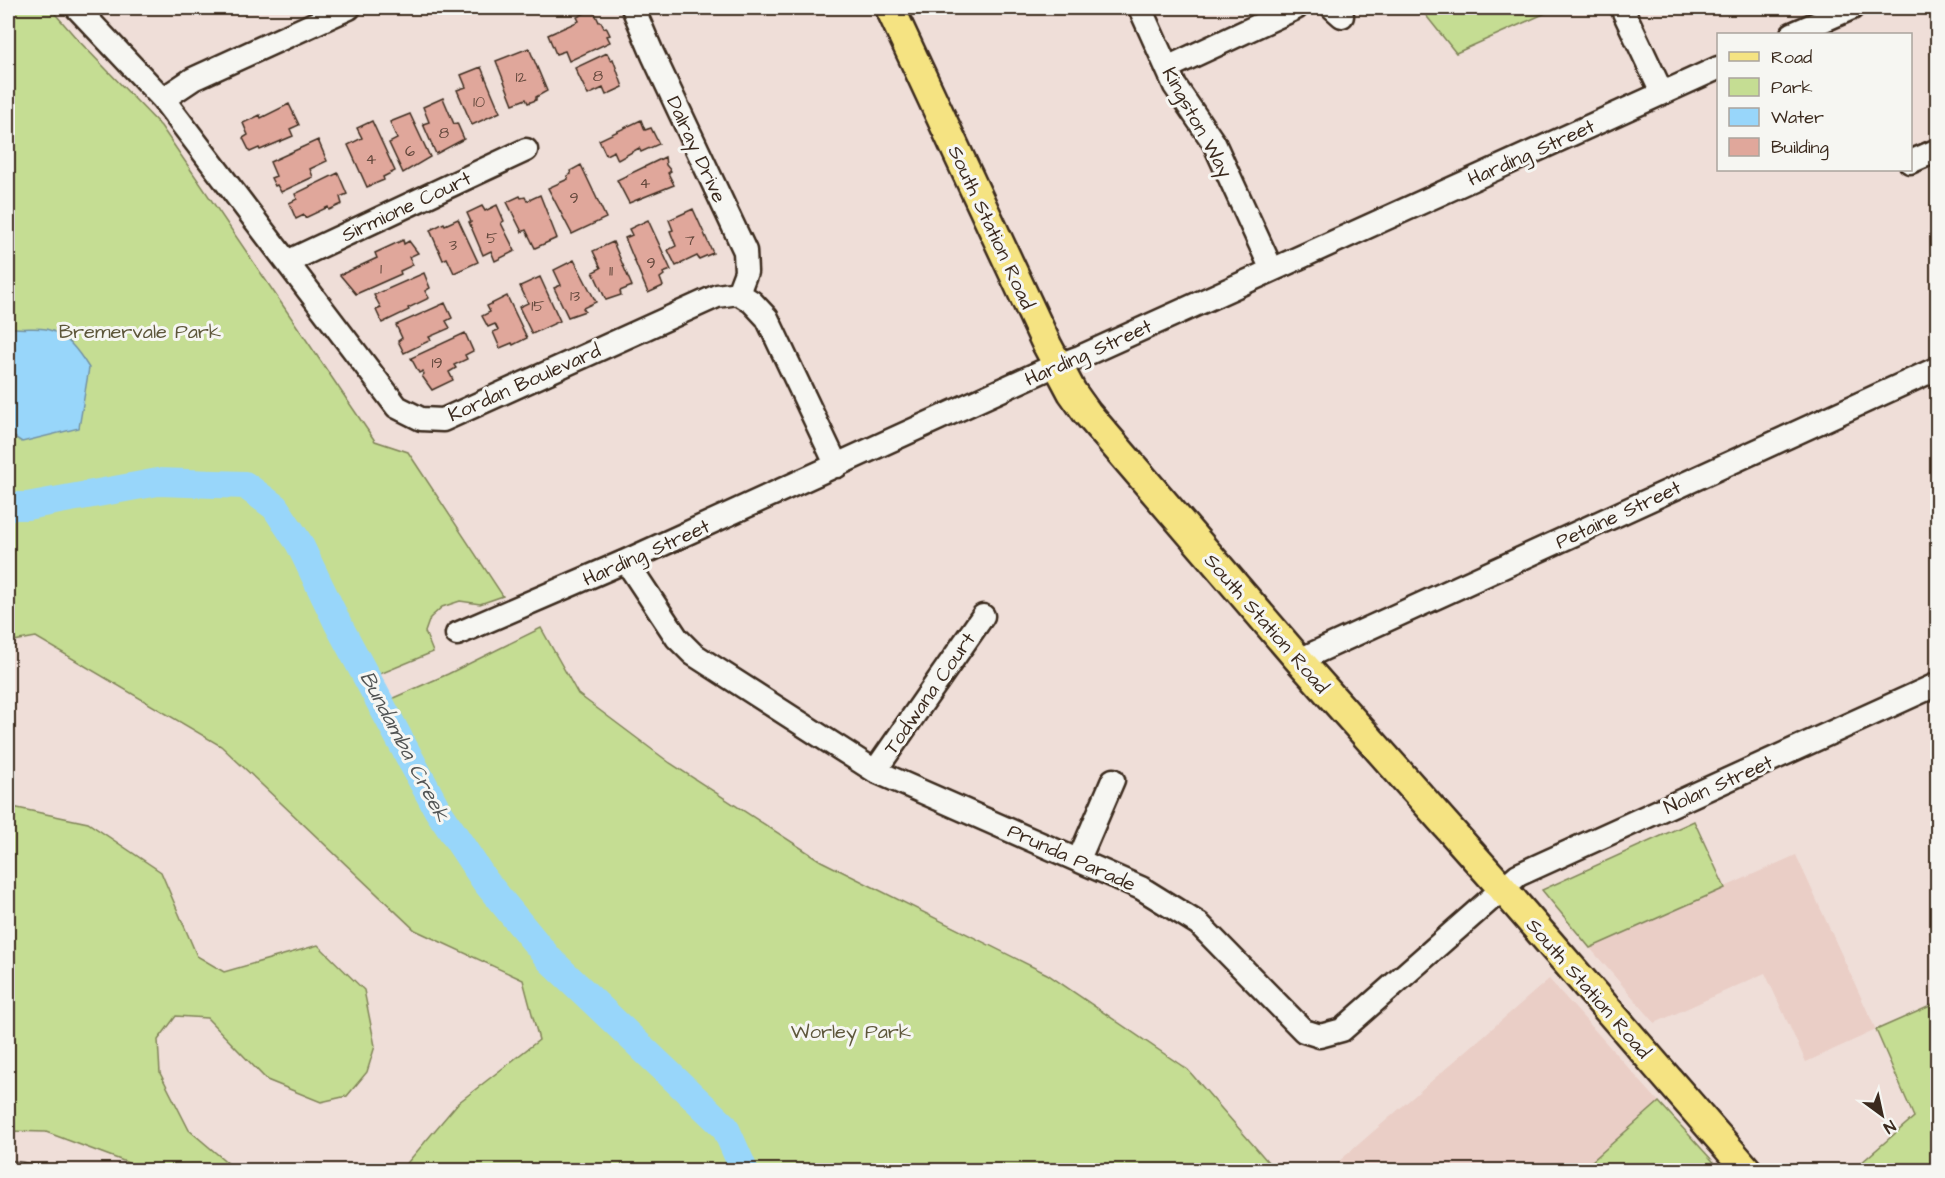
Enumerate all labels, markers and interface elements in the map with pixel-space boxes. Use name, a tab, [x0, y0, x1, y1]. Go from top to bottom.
legend	[1717, 33, 1912, 171]
text: Road	[1771, 45, 1812, 70]
street label: Kingston Way	[1154, 62, 1239, 183]
house number: 8	[593, 65, 603, 87]
house number: 12	[515, 66, 527, 88]
text: Park	[1771, 75, 1813, 100]
house number: 10	[473, 91, 485, 113]
street label: Dalray Drive	[658, 92, 733, 208]
text: Water	[1771, 105, 1824, 130]
street label: Harding Street	[1463, 112, 1600, 194]
house number: 8	[439, 122, 449, 144]
text: Building	[1771, 135, 1829, 161]
house number: 6	[405, 140, 415, 162]
street label: South Station Road	[941, 141, 1041, 314]
house number: 4	[366, 148, 377, 170]
street label: Sirmione Court	[337, 165, 476, 249]
house number: 4	[640, 172, 651, 194]
house number: 9	[569, 187, 579, 209]
house number: 5	[486, 227, 498, 249]
house number: 7	[685, 229, 695, 251]
house number: 3	[449, 234, 457, 256]
house number: 9	[646, 252, 656, 274]
house number: 1	[380, 258, 382, 280]
house number: 11	[609, 260, 613, 282]
house number: 13	[570, 285, 580, 307]
house number: 15	[531, 295, 545, 317]
street label: Harding Street	[1020, 312, 1157, 394]
park label: Bremervale Park	[59, 318, 221, 346]
street label: Kordan Boulevard	[444, 337, 605, 429]
house number: 19	[431, 352, 443, 374]
street label: Petaine Street	[1551, 474, 1686, 556]
street label: Harding Street	[578, 512, 715, 594]
street label: South Station Road	[1197, 547, 1335, 700]
street label: Todwana Court	[877, 627, 982, 760]
water label: Bundamba Creek	[353, 666, 457, 828]
street label: Nolan Street	[1659, 748, 1777, 821]
street label: Prunda Parade	[1003, 817, 1140, 899]
street label: South Station Road	[1519, 912, 1657, 1065]
park label: Worley Park	[791, 1018, 911, 1047]
north arrow	[1852, 1085, 1912, 1145]
text: N	[1879, 1115, 1900, 1139]

